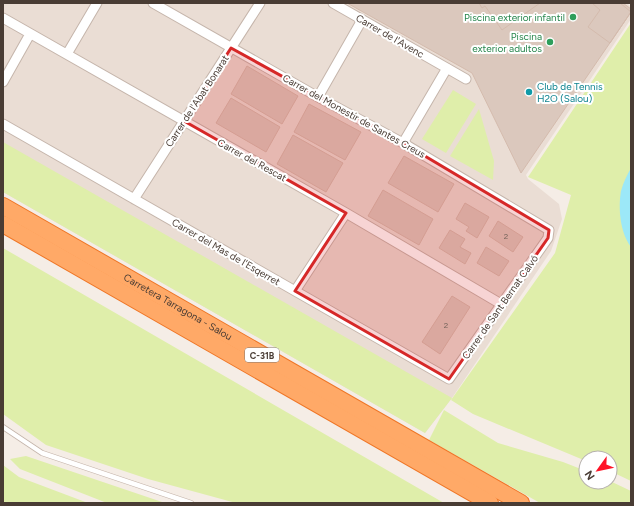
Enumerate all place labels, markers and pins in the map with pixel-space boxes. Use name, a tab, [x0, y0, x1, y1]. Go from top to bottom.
place label: Piscina exterior infantil	[464, 11, 565, 24]
marker: Piscina exterior infantil	[568, 12, 578, 22]
place label: Piscina exterior adultos	[472, 30, 542, 55]
marker: Piscina exterior adultos	[545, 37, 555, 47]
place label: Club de Tennis H2O (Salou)	[537, 80, 603, 105]
marker: Club de Tennis H2O (Salou)	[524, 87, 534, 97]

